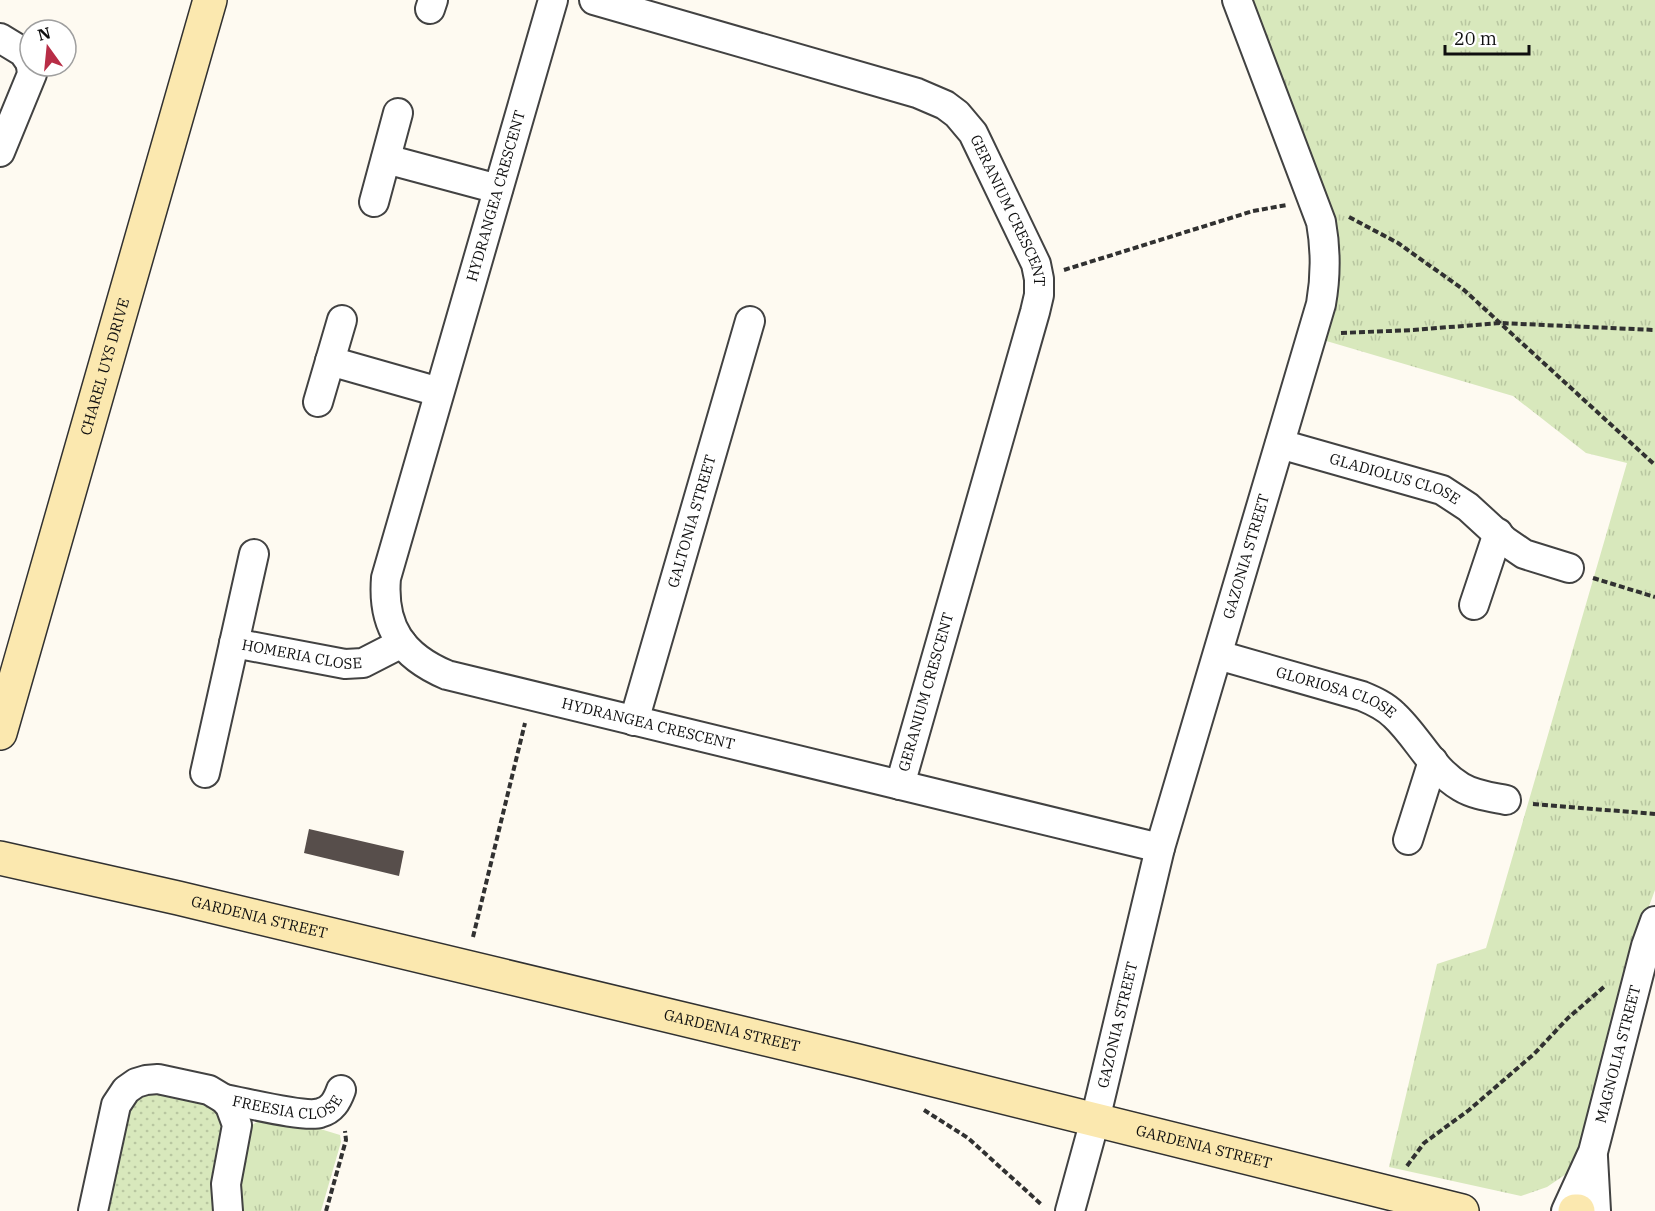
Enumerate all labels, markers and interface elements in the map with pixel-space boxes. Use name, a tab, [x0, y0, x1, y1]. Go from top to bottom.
north arrow	[18, 18, 78, 78]
scale bar	[1445, 18, 1529, 56]
text: N	[35, 22, 53, 45]
text: 20 m	[1454, 27, 1497, 50]
street label: HYDRANGEA CRESCENT	[462, 108, 529, 284]
street label: GERANIUM CRESCENT	[966, 132, 1049, 286]
street label: CHAREL UYS DRIVE	[76, 296, 133, 437]
street label: GLADIOLUS CLOSE	[1328, 449, 1464, 508]
street label: GALTONIA STREET	[663, 452, 720, 590]
street label: GAZONIA STREET	[1218, 492, 1273, 621]
street label: GERANIUM CRESCENT	[894, 610, 957, 774]
street label: HOMERIA CLOSE	[240, 635, 363, 673]
street label: GLORIOSA CLOSE	[1274, 662, 1401, 722]
street label: HYDRANGEA CRESCENT	[560, 693, 737, 754]
street label: GARDENIA STREET	[189, 891, 330, 943]
street label: GAZONIA STREET	[1093, 960, 1142, 1090]
street label: MAGNOLIA STREET	[1591, 983, 1645, 1125]
street label: GARDENIA STREET	[662, 1005, 802, 1056]
street label: FREESIA CLOSE	[231, 1091, 346, 1123]
street label: GARDENIA STREET	[1134, 1120, 1274, 1172]

